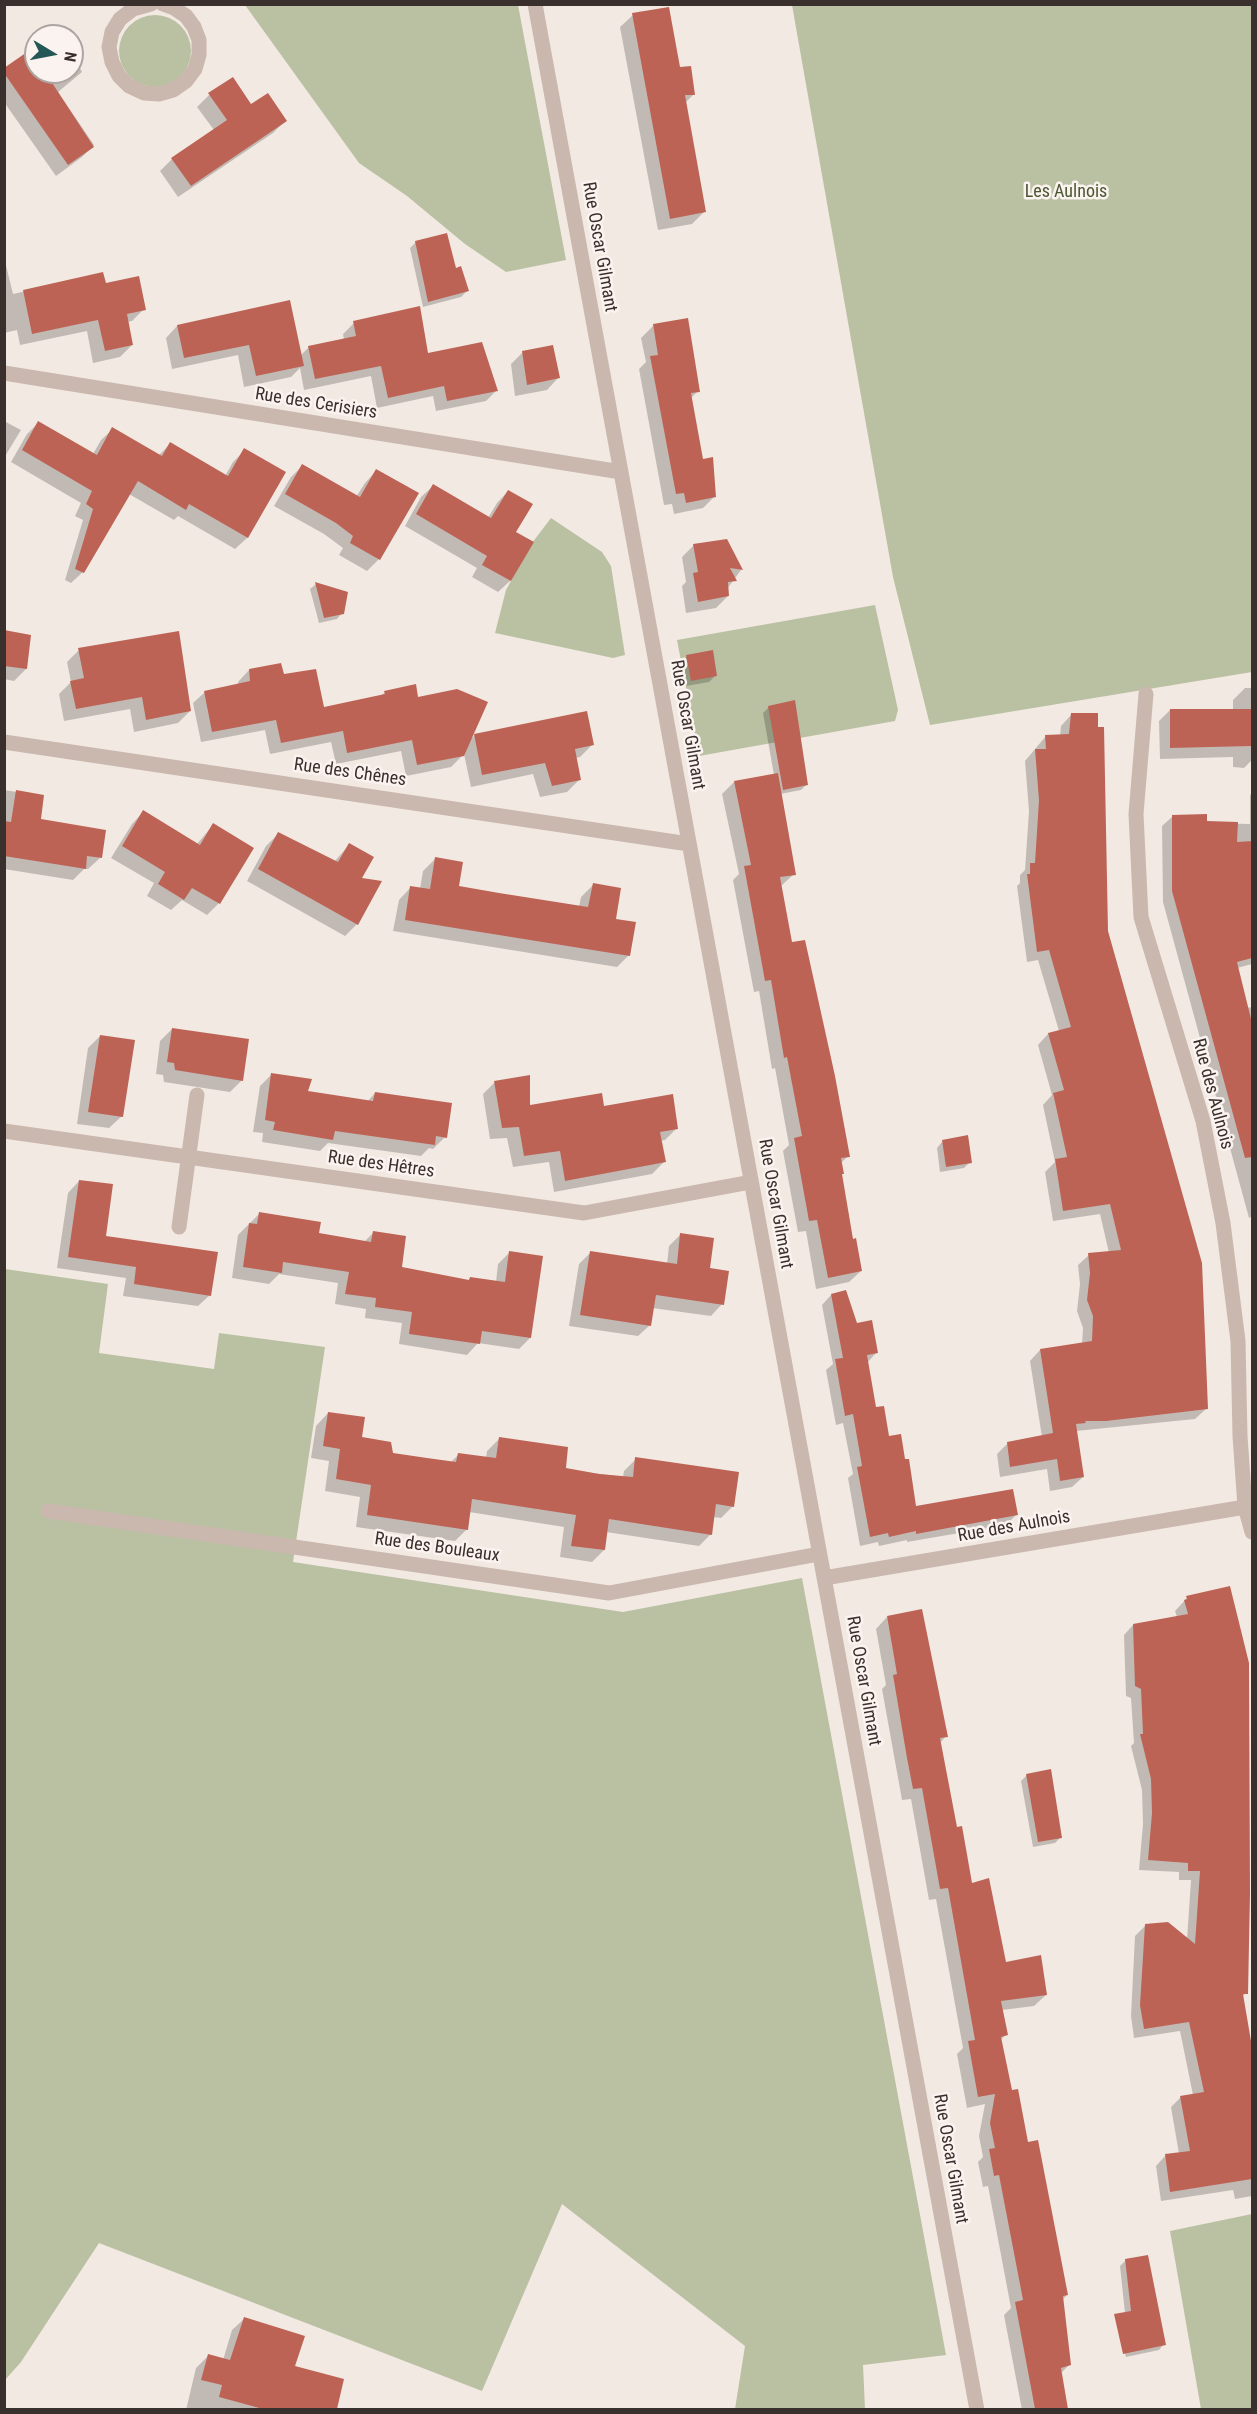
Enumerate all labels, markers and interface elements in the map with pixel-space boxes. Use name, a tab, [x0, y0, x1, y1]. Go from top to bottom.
north arrow	[24, 24, 84, 84]
text: N	[60, 50, 80, 63]
street label: Rue Oscar Gilmant	[577, 180, 621, 314]
park label: Les Aulnois	[1025, 181, 1107, 203]
street label: Rue des Cerisiers	[253, 384, 379, 424]
street label: Rue Oscar Gilmant	[665, 658, 709, 792]
street label: Rue des Chênes	[292, 754, 408, 792]
street label: Rue des Aulnois	[1187, 1036, 1237, 1152]
street label: Rue Oscar Gilmant	[753, 1137, 797, 1271]
street label: Rue des Hêtres	[326, 1147, 436, 1183]
street label: Rue des Aulnois	[956, 1506, 1072, 1548]
street label: Rue des Bouleaux	[373, 1529, 501, 1567]
street label: Rue Oscar Gilmant	[841, 1614, 885, 1748]
street label: Rue Oscar Gilmant	[928, 2092, 972, 2226]

